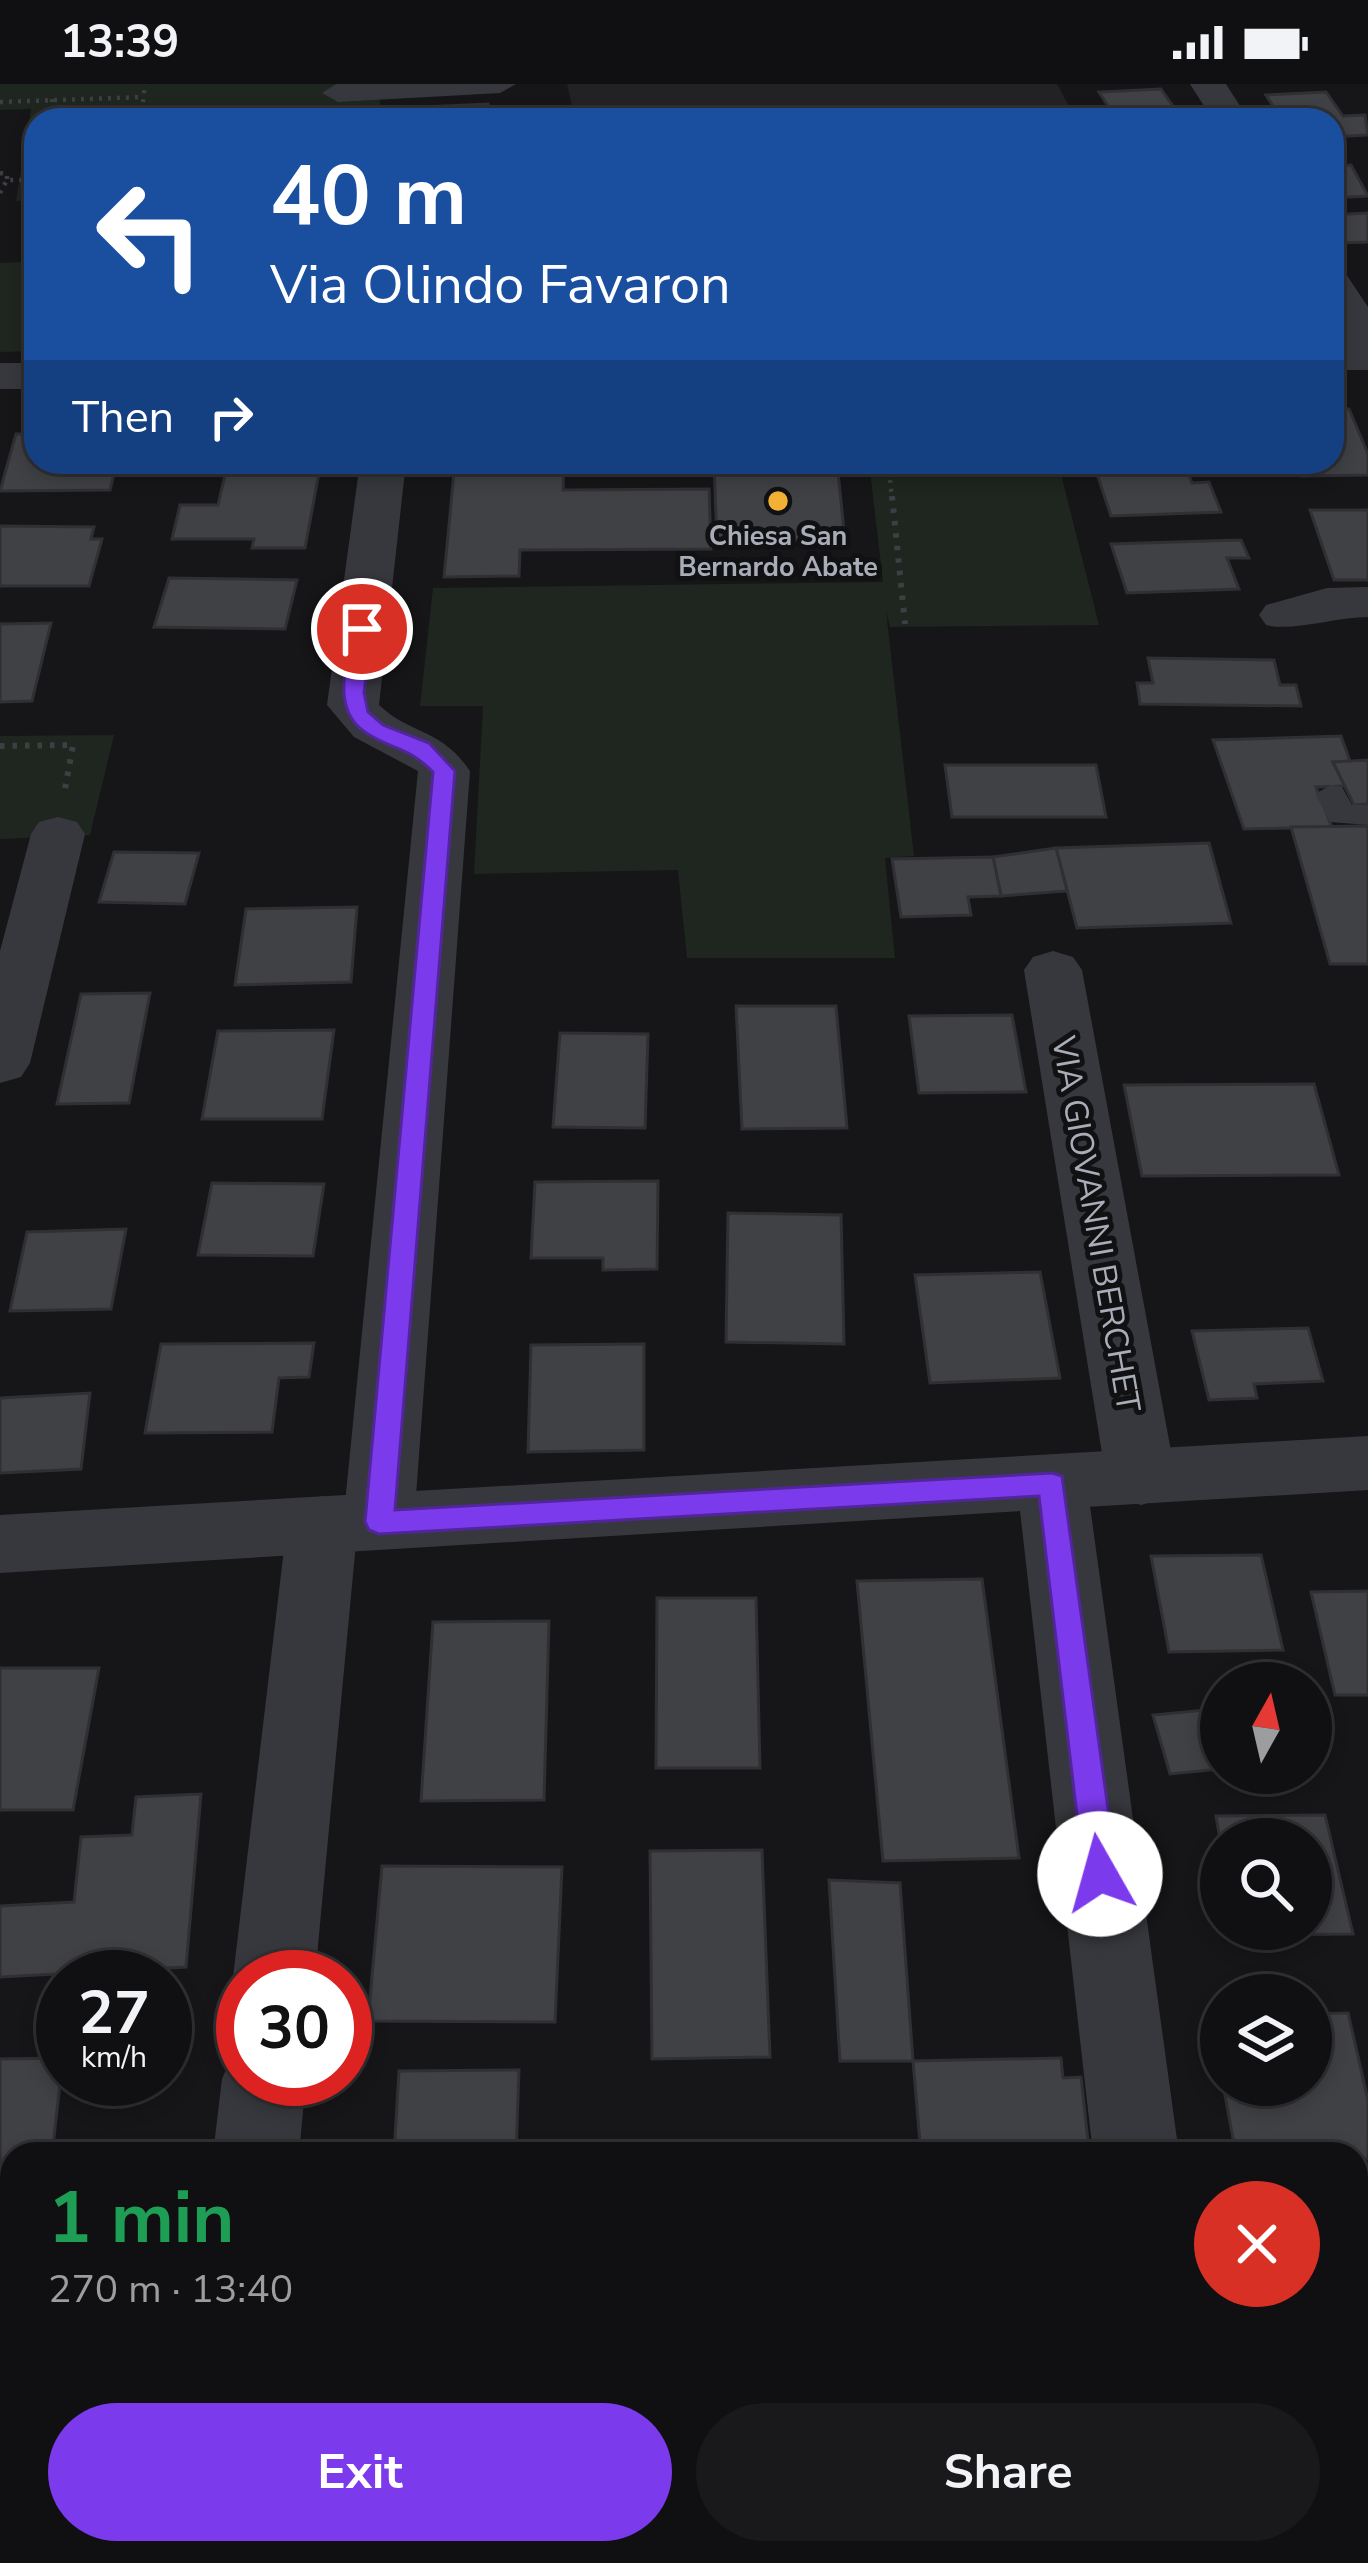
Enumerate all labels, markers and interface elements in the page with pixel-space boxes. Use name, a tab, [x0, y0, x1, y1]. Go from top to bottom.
text: 13:39	[60, 12, 179, 73]
text: 40 m	[270, 139, 467, 254]
icon: left	[72, 156, 228, 312]
text: Via Olindo Favaron	[270, 248, 731, 322]
icon: right	[198, 384, 264, 450]
text: Then	[72, 387, 174, 448]
marker: Chiesa San Bernardo Abate	[765, 488, 791, 514]
place label: Chiesa San Bernardo Abate	[678, 518, 878, 586]
pin	[311, 578, 413, 680]
icon: arrive	[329, 596, 395, 662]
street label: VIA GIOVANNI BERCHET	[1040, 1032, 1151, 1416]
north arrow	[1200, 1662, 1332, 1794]
map controls	[1200, 1662, 1332, 2106]
position arrow	[1037, 1811, 1163, 1937]
button: search	[1200, 1818, 1332, 1950]
speed limit sign: 30	[216, 1950, 372, 2106]
text: 27	[78, 1972, 150, 2054]
button: layers	[1200, 1974, 1332, 2106]
text: km/h	[81, 2037, 147, 2078]
text: 1 min	[48, 2169, 234, 2267]
button: close	[1194, 2181, 1320, 2307]
text: 270 m · 13:40	[48, 2263, 293, 2316]
button: Exit	[48, 2403, 672, 2541]
button: Share	[696, 2403, 1320, 2541]

